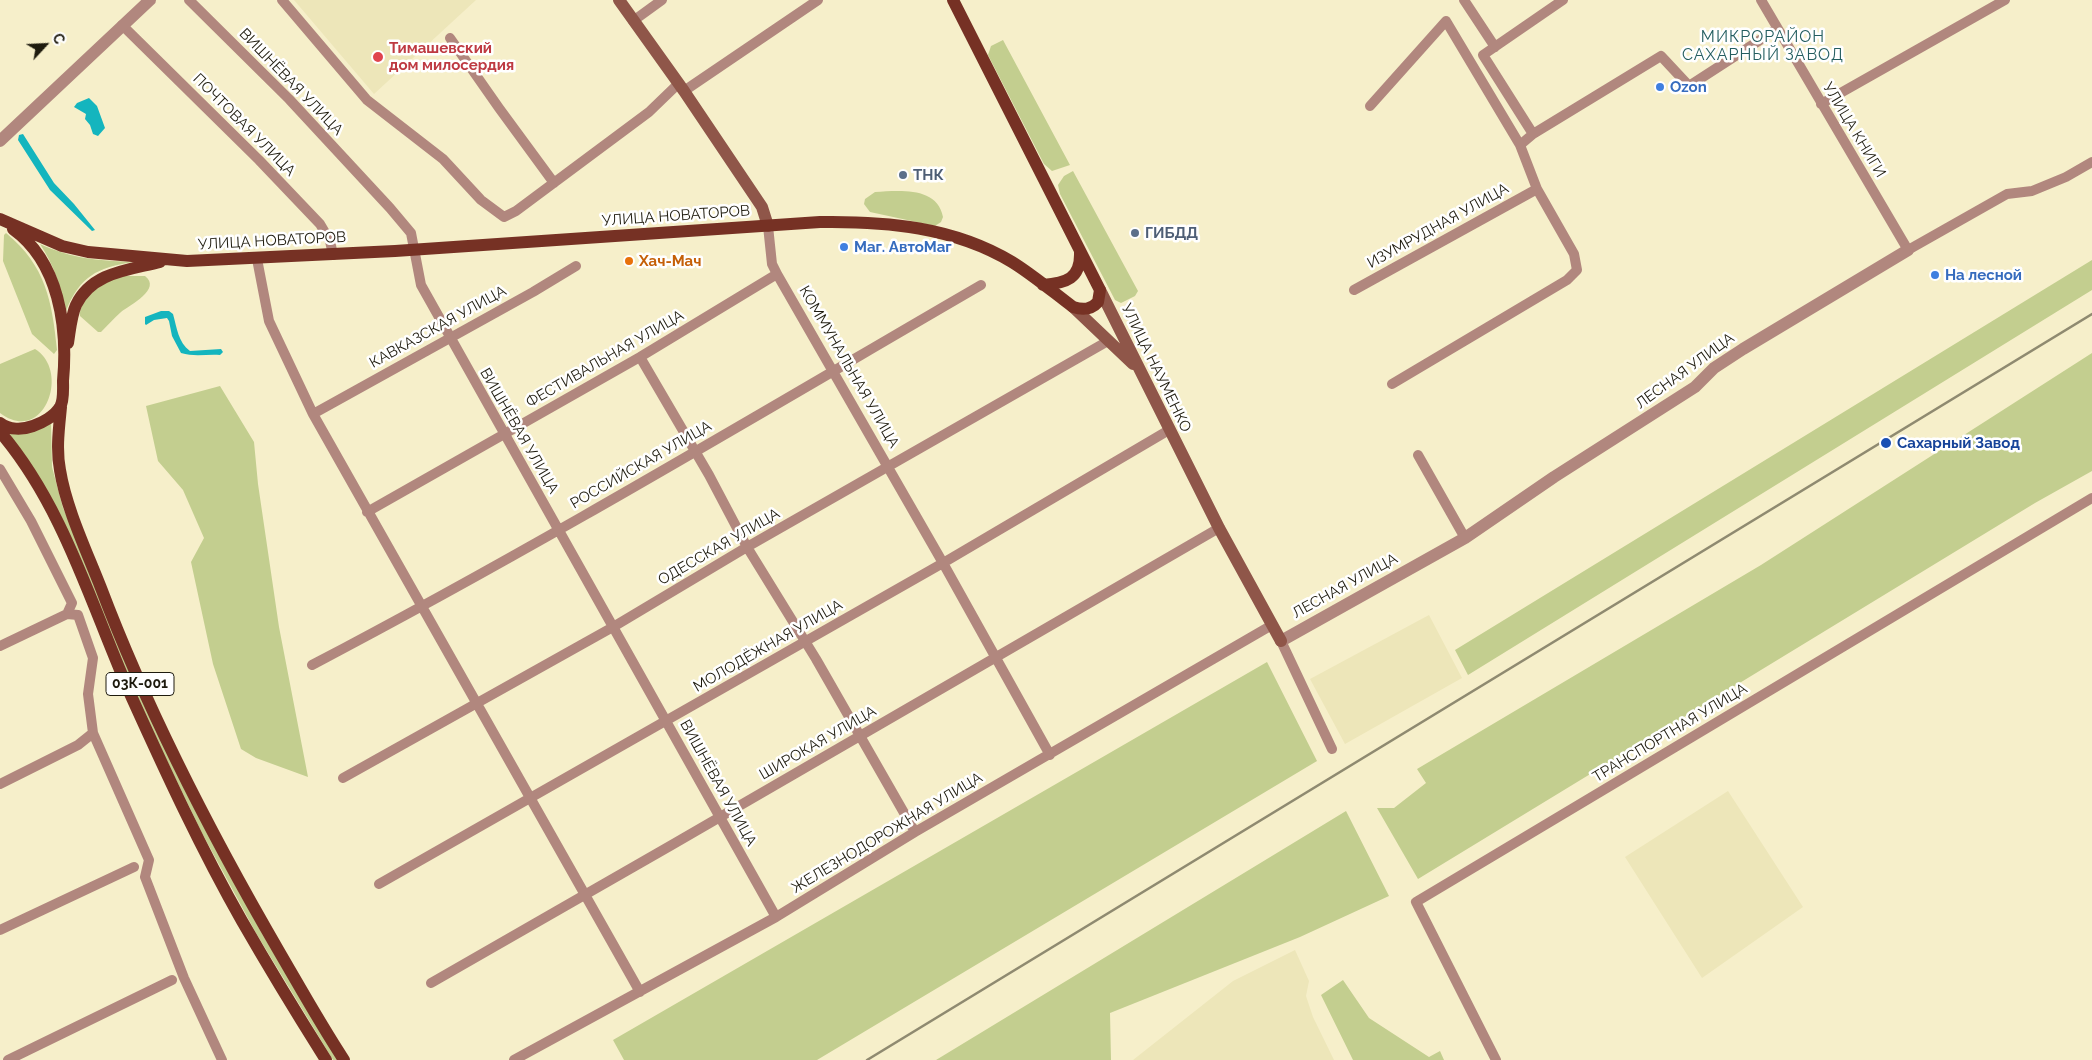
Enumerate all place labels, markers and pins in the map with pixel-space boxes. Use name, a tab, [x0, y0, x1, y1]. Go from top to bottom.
place label: Тимашевский дом милосердия	[389, 39, 514, 74]
marker: Тимашевский дом милосердия	[371, 50, 385, 64]
place label: Ozon	[1670, 78, 1707, 96]
marker: Ozon	[1654, 81, 1666, 93]
place label: ТНК	[913, 166, 944, 184]
marker: ТНК	[897, 169, 909, 181]
place label: ГИБДД	[1145, 224, 1198, 242]
marker: ГИБДД	[1129, 227, 1141, 239]
place label: Маг. АвтоМаг	[854, 238, 952, 256]
marker: Маг. АвтоМаг	[838, 241, 850, 253]
place label: Хач-Мач	[639, 252, 701, 270]
marker: Хач-Мач	[623, 255, 635, 267]
place label: На лесной	[1945, 266, 2022, 284]
marker: На лесной	[1929, 269, 1941, 281]
place label: Сахарный Завод	[1897, 434, 2020, 452]
marker: Сахарный Завод	[1879, 436, 1893, 450]

